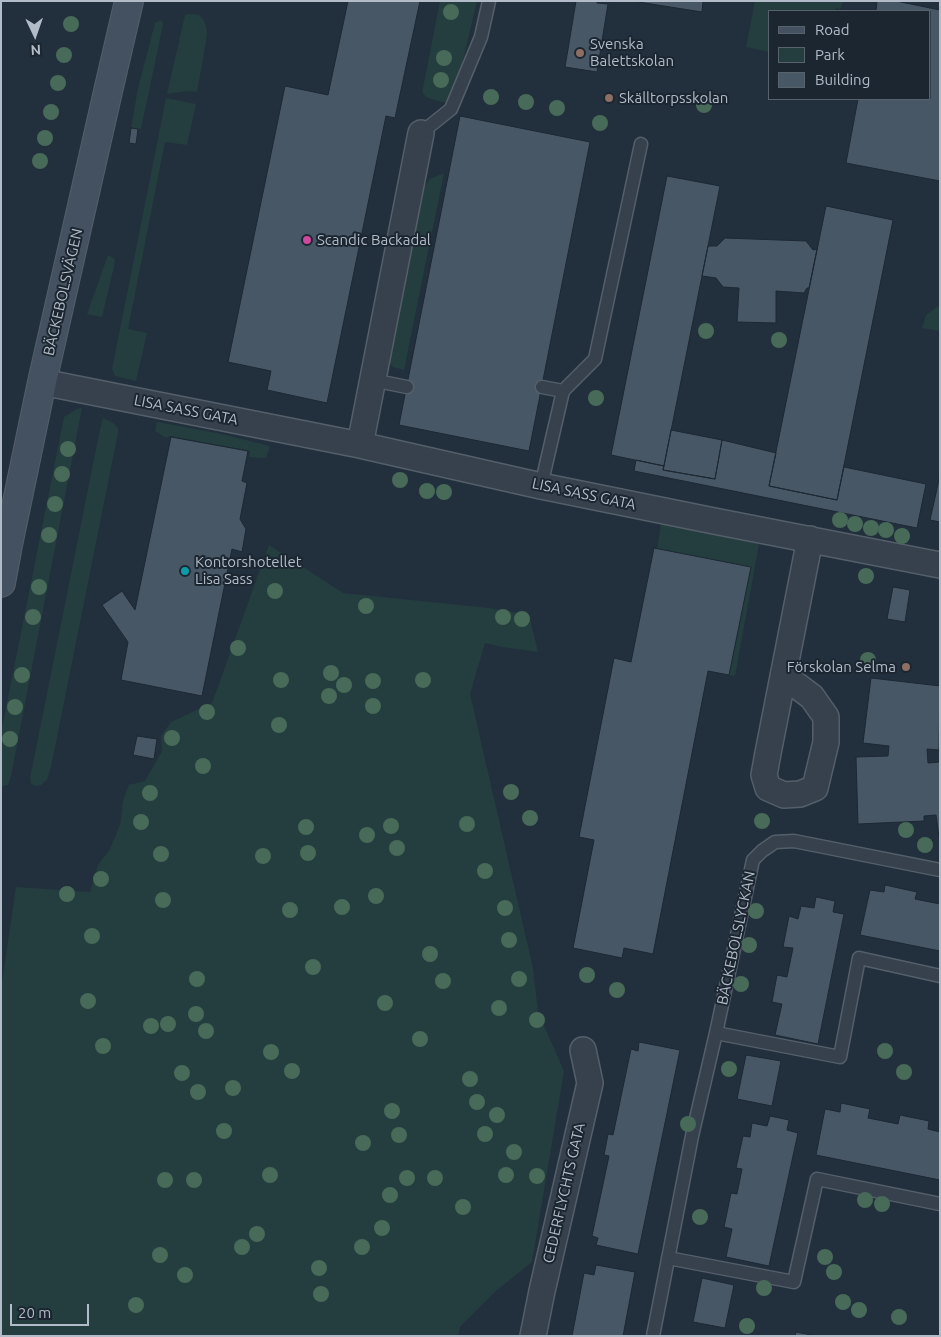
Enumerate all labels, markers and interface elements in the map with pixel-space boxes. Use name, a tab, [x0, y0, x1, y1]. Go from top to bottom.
north arrow	[10, 10, 60, 60]
legend	[768, 10, 931, 100]
text: Road	[815, 21, 850, 38]
place label: Svenska Balettskolan	[590, 35, 674, 70]
text: N	[30, 42, 41, 58]
text: Park	[815, 46, 845, 63]
marker: Svenska Balettskolan	[574, 47, 586, 59]
text: Building	[815, 71, 870, 88]
place label: Skälltorpsskolan	[619, 89, 728, 107]
marker: Skälltorpsskolan	[603, 92, 615, 104]
street label: BÄCKEBOLSVÄGEN	[40, 227, 86, 357]
place label: Scandic Backadal	[317, 231, 431, 249]
marker: Scandic Backadal	[301, 234, 313, 246]
street label: LISA SASS GATA	[132, 391, 240, 429]
street label: LISA SASS GATA	[530, 474, 638, 514]
place label: Kontorshotellet Lisa Sass	[195, 553, 302, 588]
marker: Kontorshotellet Lisa Sass	[179, 565, 191, 577]
place label: Förskolan Selma	[787, 658, 896, 676]
marker: Förskolan Selma	[900, 661, 912, 673]
street label: BÄCKEBOLSLYCKAN	[713, 869, 759, 1007]
street label: CEDERFLYCHTS GATA	[539, 1121, 589, 1265]
scale bar	[12, 1294, 91, 1326]
text: 20 m	[18, 1304, 51, 1321]

